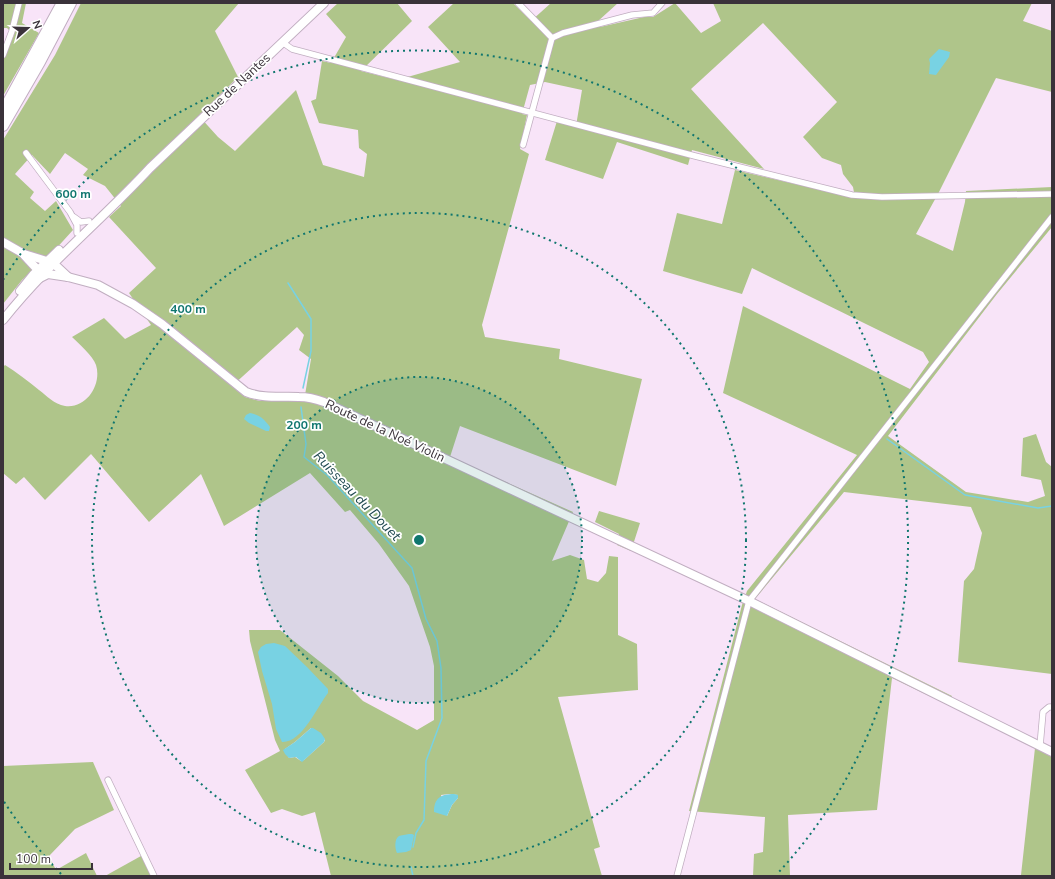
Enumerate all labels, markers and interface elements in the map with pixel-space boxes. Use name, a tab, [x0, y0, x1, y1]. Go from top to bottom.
north arrow	[8, 8, 48, 48]
text: N	[28, 18, 45, 31]
street label: Rue de Nantes	[200, 49, 274, 121]
text: 600 m	[55, 186, 91, 202]
text: 400 m	[170, 301, 206, 317]
street label: Route de la Noé Violin	[322, 395, 448, 467]
text: 200 m	[286, 417, 322, 433]
water label: Ruisseau du Douet	[309, 447, 406, 546]
centre of rings	[412, 533, 426, 547]
scale bar	[10, 845, 92, 871]
text: 100 m	[16, 851, 51, 867]

